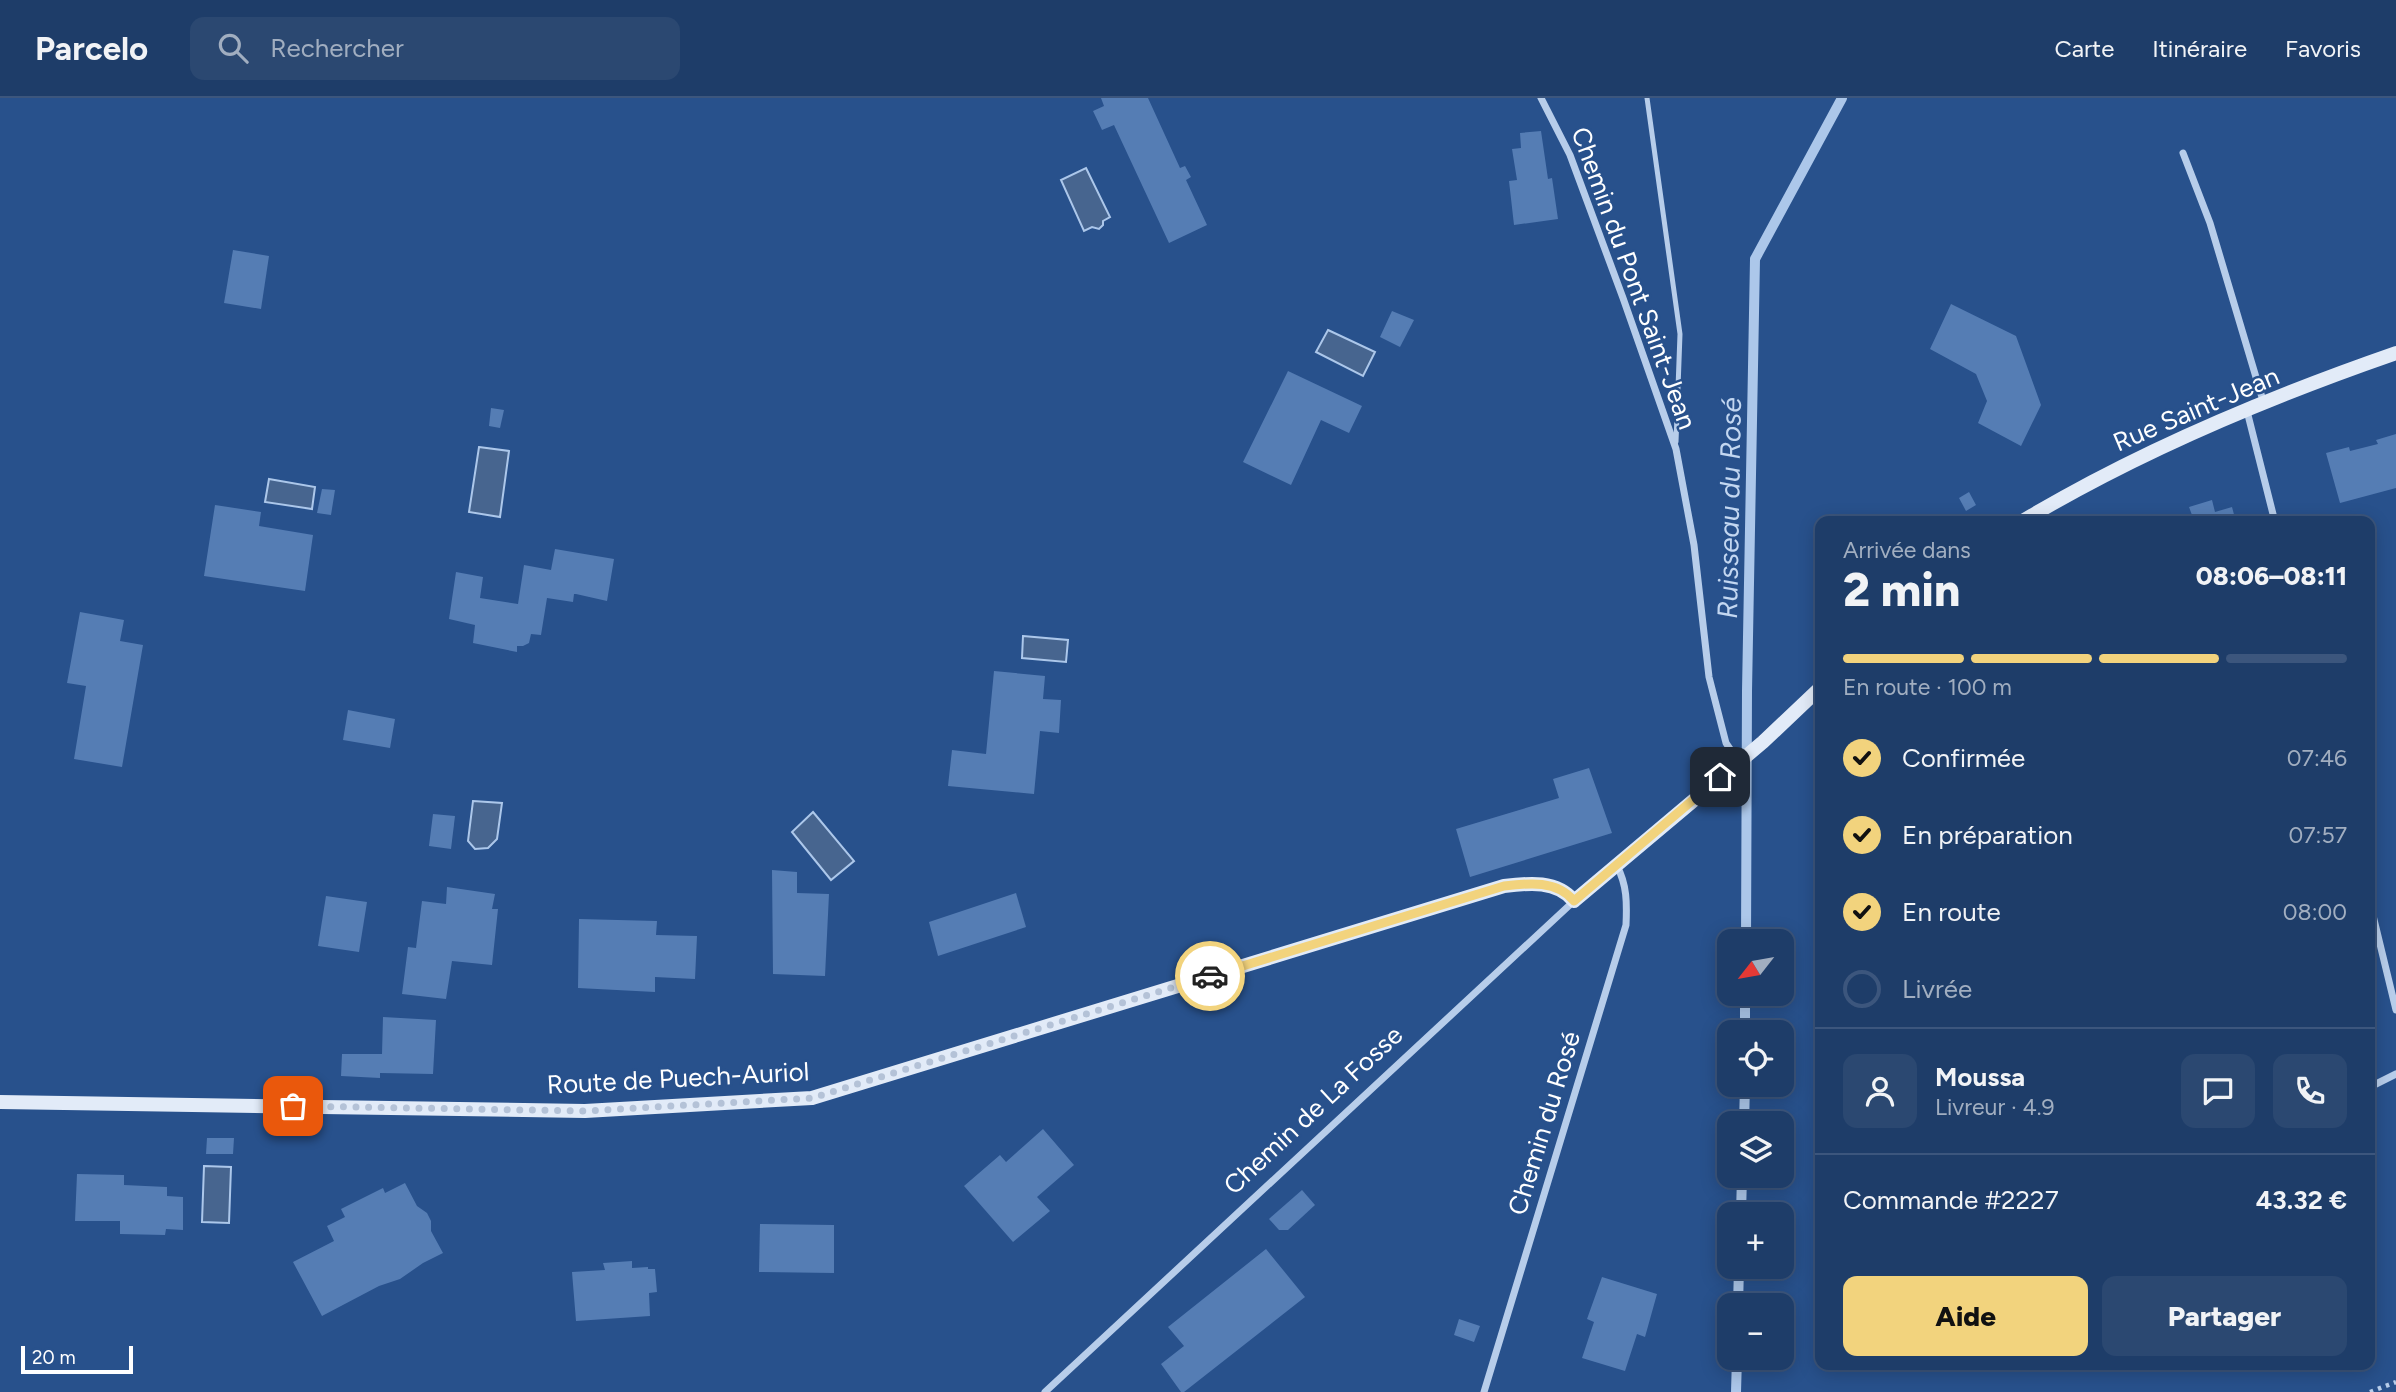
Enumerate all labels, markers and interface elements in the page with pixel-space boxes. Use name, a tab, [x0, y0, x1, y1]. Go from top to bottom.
search box	[190, 17, 680, 80]
text: Parcelo	[35, 29, 148, 68]
icon: search	[214, 29, 252, 67]
text: Rechercher	[270, 32, 404, 64]
text: Carte	[2054, 34, 2114, 63]
text: Itinéraire	[2152, 34, 2247, 63]
text: Favoris	[2285, 34, 2361, 63]
street label: Chemin du Pont Saint-Jean	[1564, 123, 1704, 433]
street label: Rue Saint-Jean	[2108, 360, 2284, 458]
water label: Ruisseau du Rosé	[1710, 397, 1748, 619]
text: Arrivée dans	[1843, 536, 1971, 564]
text: 08:06–08:11	[2196, 560, 2347, 592]
text: 2 min	[1843, 562, 1960, 618]
text: En route · 100 m	[1843, 673, 2012, 701]
icon: check	[1843, 739, 1881, 777]
text: Confirmée	[1902, 742, 2025, 774]
text: 07:46	[2287, 744, 2347, 772]
pin	[1690, 747, 1750, 807]
icon: home	[1701, 758, 1739, 796]
icon: check	[1843, 816, 1881, 854]
text: En préparation	[1902, 819, 2073, 851]
text: 07:57	[2289, 821, 2347, 849]
icon: check	[1843, 893, 1881, 931]
text: En route	[1902, 896, 2001, 928]
text: 08:00	[2283, 898, 2347, 926]
north arrow	[1717, 929, 1794, 1006]
map controls	[1717, 929, 1794, 1370]
courier	[1175, 941, 1245, 1011]
icon: car	[1191, 957, 1229, 995]
text: Livrée	[1902, 973, 1972, 1005]
street label: Chemin de La Fosse	[1217, 1019, 1409, 1201]
button: locate	[1717, 1020, 1794, 1097]
street label: Chemin du Rosé	[1501, 1027, 1587, 1219]
button: person	[1843, 1054, 1917, 1128]
button: chat	[2181, 1054, 2255, 1128]
button: phone	[2273, 1054, 2347, 1128]
street label: Route de Puech-Auriol	[546, 1055, 810, 1101]
text: Moussa	[1935, 1061, 2025, 1093]
pin	[263, 1076, 323, 1136]
icon: bag	[274, 1087, 312, 1125]
text: Livreur · 4.9	[1935, 1093, 2055, 1121]
button: layers	[1717, 1111, 1794, 1188]
text: Commande #2227	[1843, 1184, 2059, 1216]
text: 43.32 €	[2256, 1184, 2347, 1216]
button: +	[1717, 1202, 1794, 1279]
button: Aide	[1843, 1276, 2088, 1356]
button: Partager	[2102, 1276, 2347, 1356]
button: −	[1717, 1293, 1794, 1370]
scale bar	[21, 1343, 133, 1375]
text: 20 m	[32, 1346, 76, 1369]

